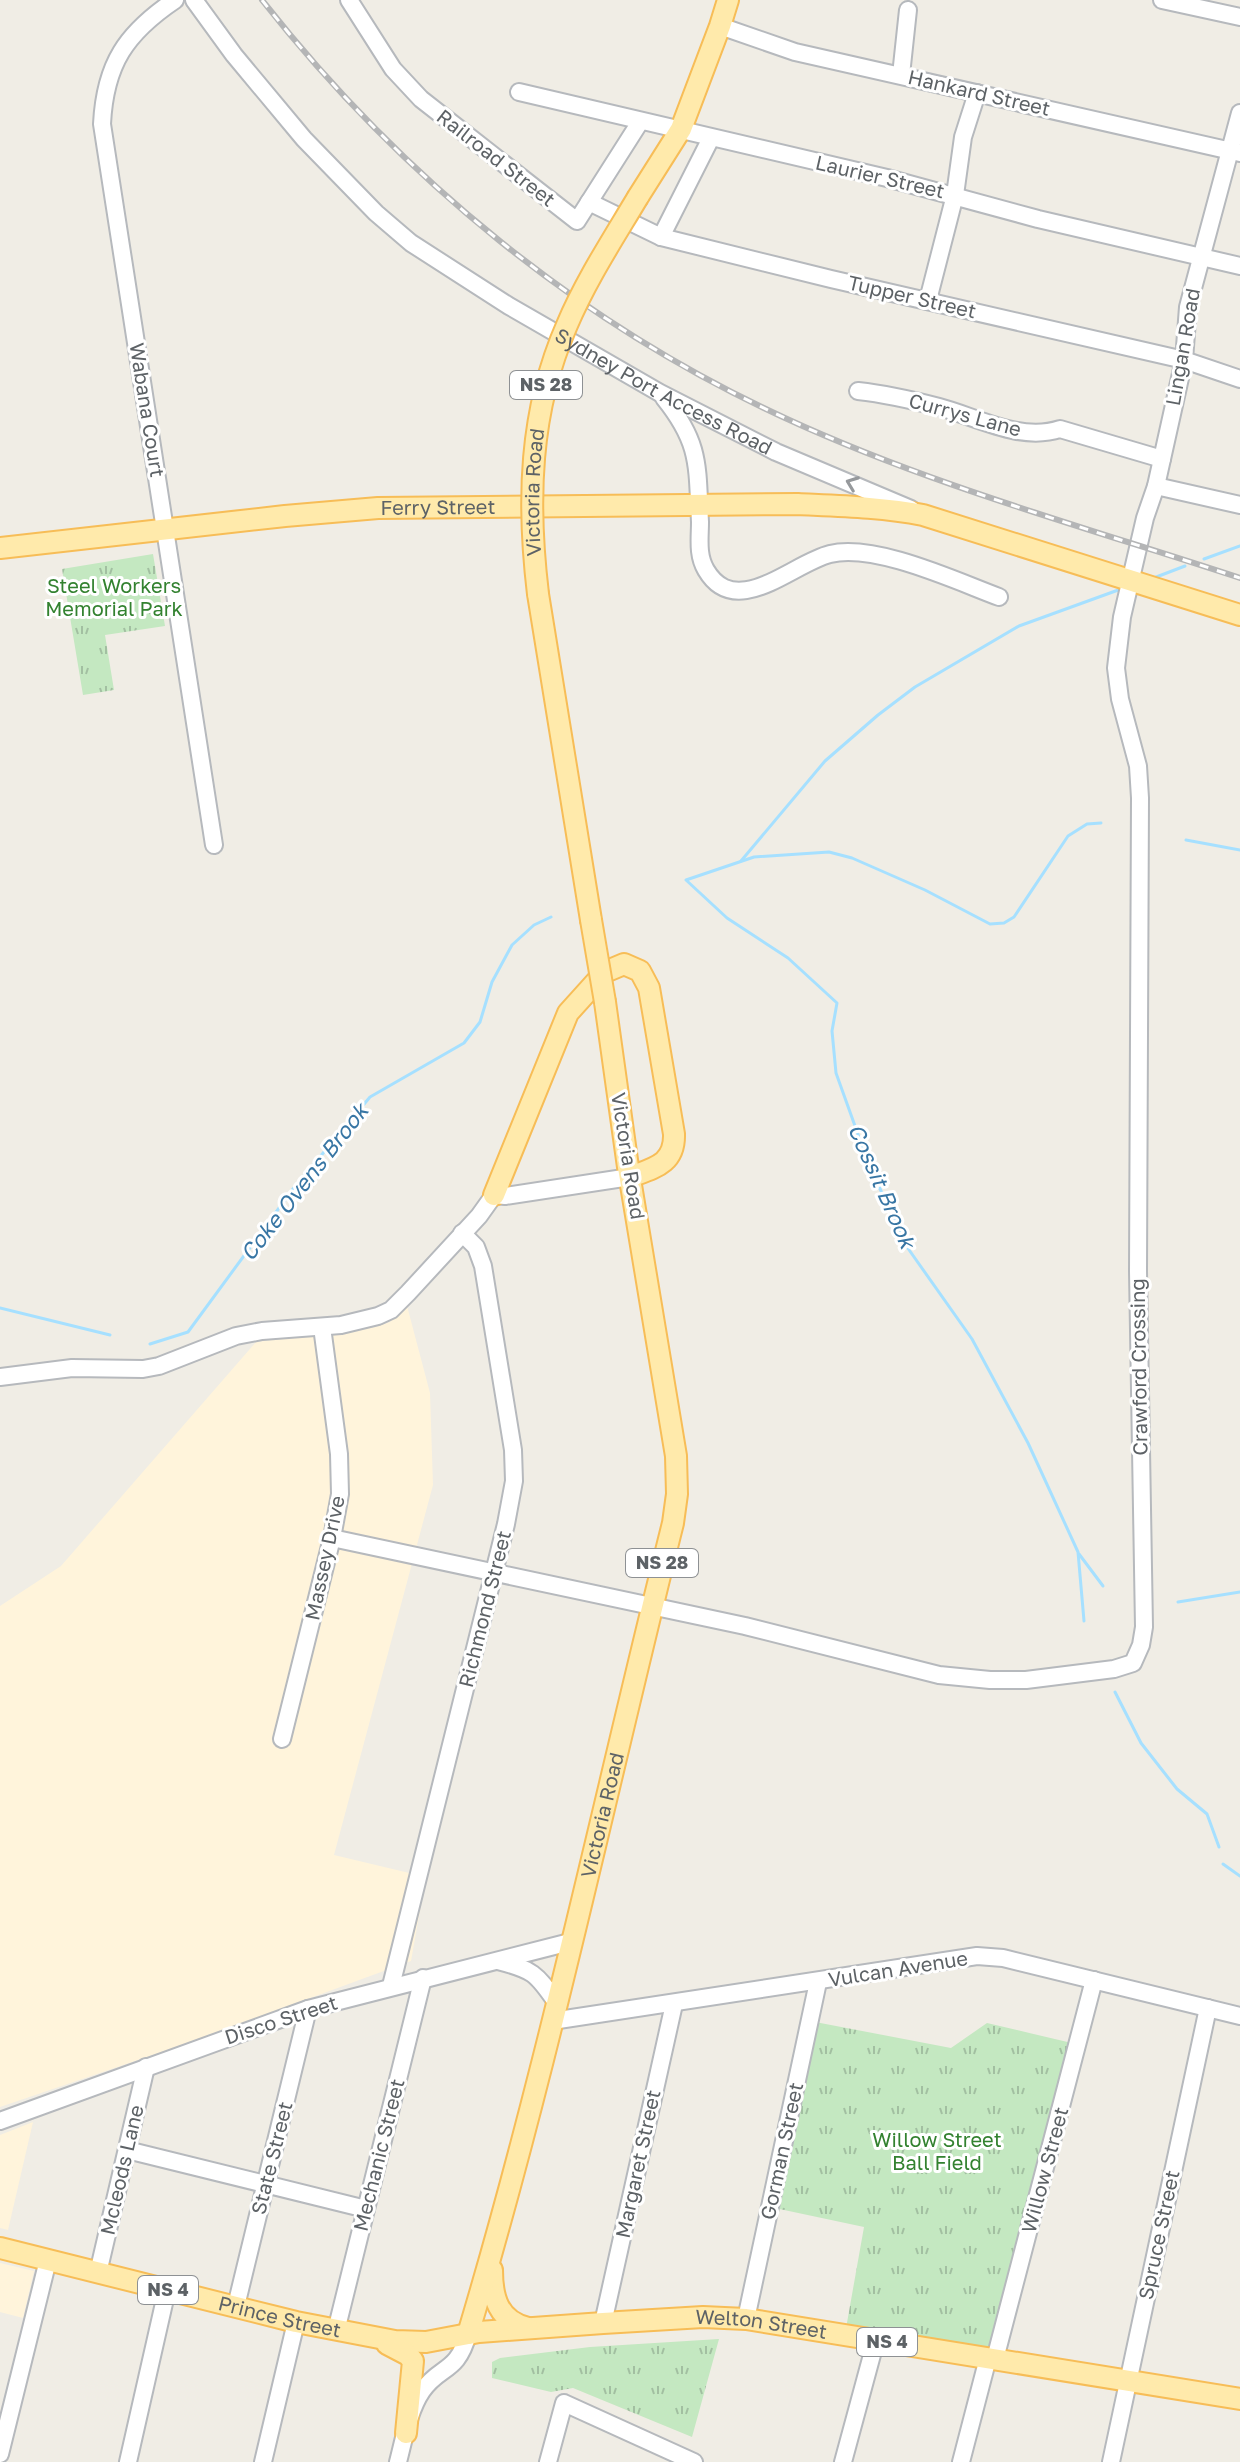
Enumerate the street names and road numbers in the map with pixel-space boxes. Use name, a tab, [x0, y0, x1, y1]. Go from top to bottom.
street label: Hankard Street	[906, 64, 1053, 120]
street label: Railroad Street	[433, 103, 561, 211]
street label: Laurier Street	[813, 150, 947, 203]
street label: Tupper Street	[846, 270, 979, 322]
street label: Lingan Road	[1160, 286, 1204, 407]
street label: Sydney Port Access Road	[551, 322, 777, 459]
street label: Wabana Court	[126, 341, 170, 479]
road number: NS 28	[510, 371, 582, 399]
street label: Currys Lane	[906, 387, 1024, 441]
street label: Victoria Road	[519, 427, 548, 557]
street label: Ferry Street	[380, 494, 495, 519]
street label: Victoria Road	[607, 1091, 651, 1221]
street label: Crawford Crossing	[1124, 1278, 1152, 1456]
street label: Massey Drive	[299, 1493, 349, 1622]
street label: Richmond Street	[453, 1528, 515, 1690]
road number: NS 28	[626, 1549, 698, 1577]
street label: Victoria Road	[575, 1750, 628, 1880]
street label: Vulcan Avenue	[826, 1945, 969, 1991]
street label: Disco Street	[221, 1990, 340, 2049]
street label: Mechanic Street	[348, 2076, 409, 2233]
street label: Gorman Street	[755, 2080, 807, 2221]
street label: Margaret Street	[610, 2087, 664, 2240]
street label: State Street	[245, 2099, 297, 2217]
street label: Mcleods Lane	[94, 2102, 148, 2237]
street label: Willow Street	[1016, 2104, 1072, 2235]
street label: Spruce Street	[1133, 2168, 1183, 2302]
road number: NS 4	[138, 2276, 198, 2304]
street label: Prince Street	[216, 2290, 343, 2341]
street label: Welton Street	[695, 2304, 829, 2343]
road number: NS 4	[857, 2328, 917, 2356]

